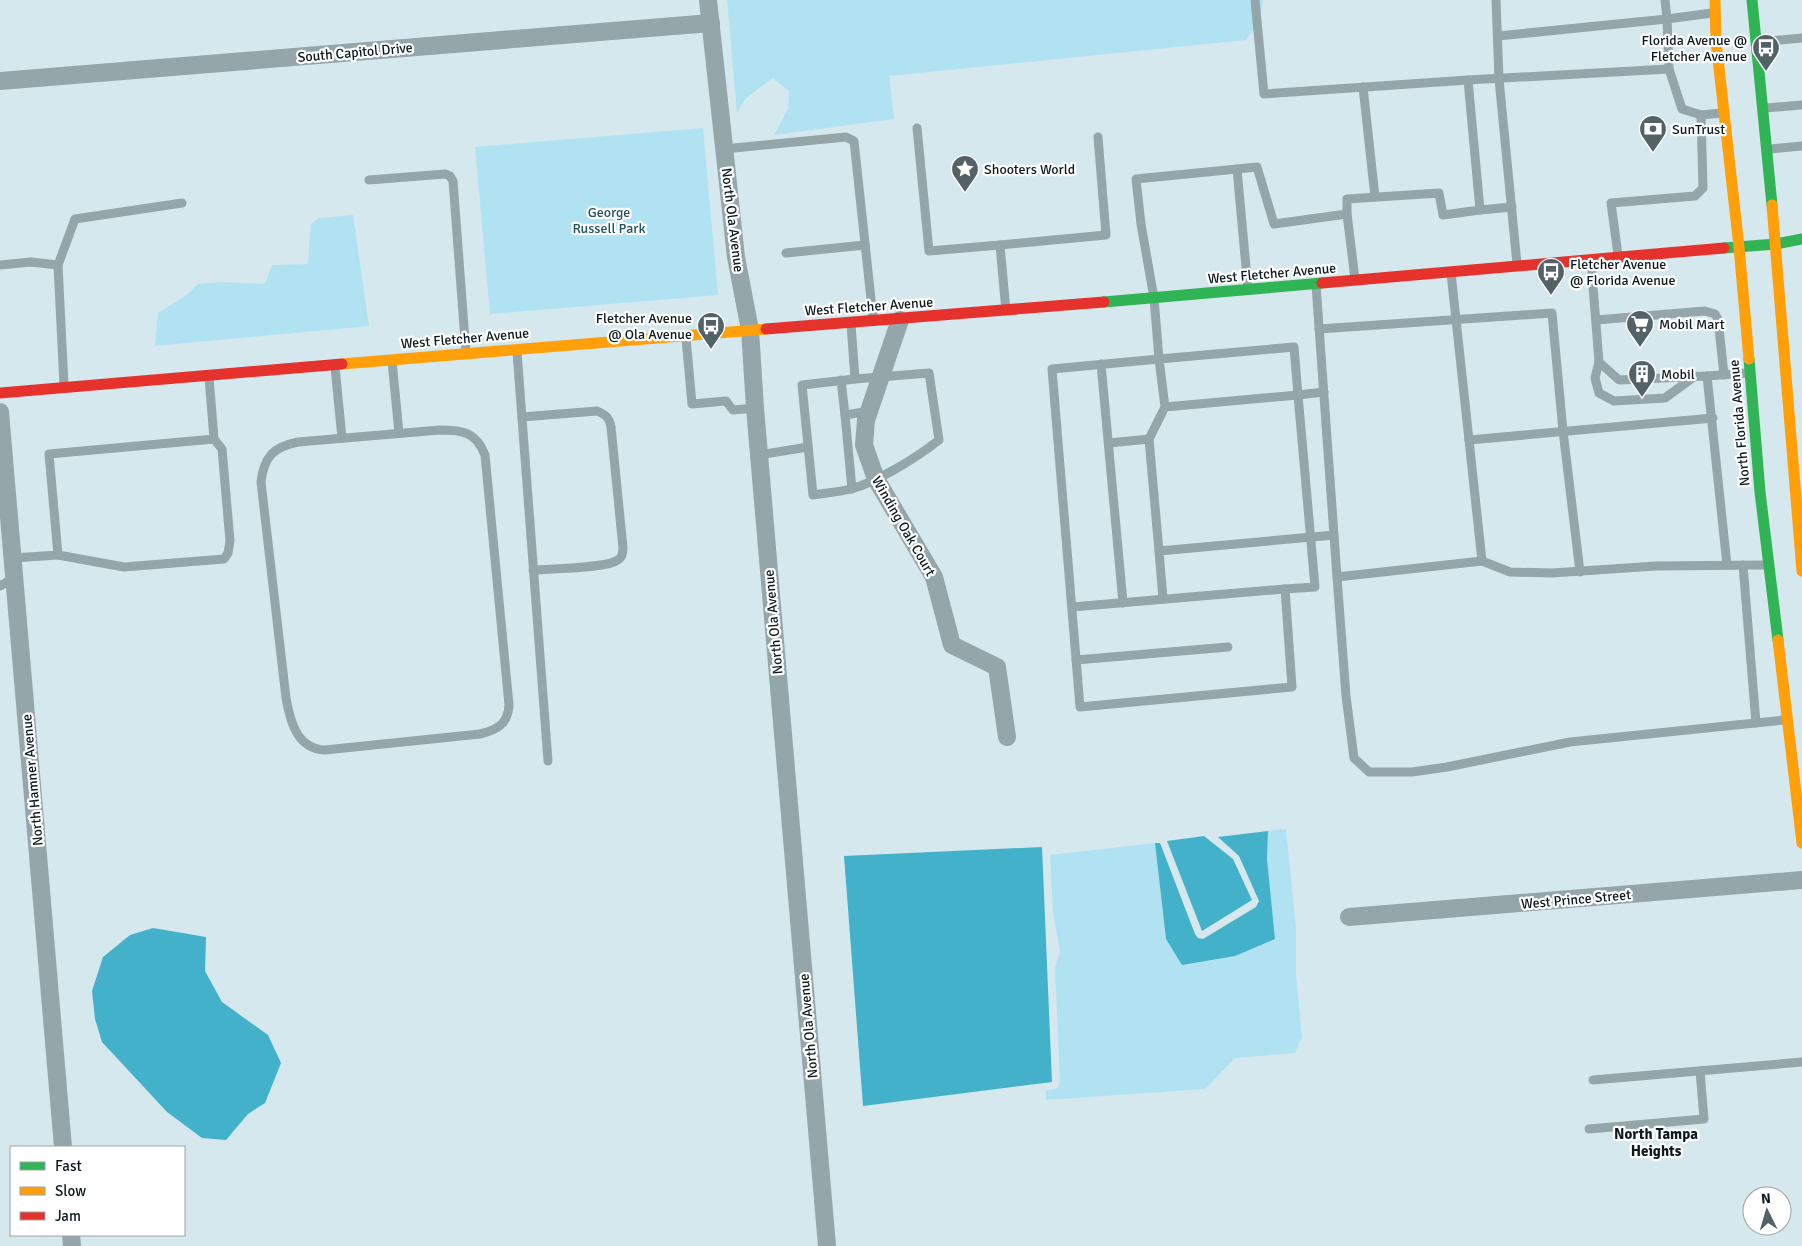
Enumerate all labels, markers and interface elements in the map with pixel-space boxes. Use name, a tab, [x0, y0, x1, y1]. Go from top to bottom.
place label: Florida Avenue @ Fletcher Avenue	[1642, 32, 1747, 65]
bus stop icon: Florida Avenue @ Fletcher Avenue	[1751, 33, 1781, 72]
street label: South Capitol Drive	[297, 39, 413, 66]
bank icon: SunTrust	[1638, 114, 1668, 153]
place label: SunTrust	[1672, 121, 1725, 138]
place icon: Shooters World	[950, 154, 980, 193]
place label: Shooters World	[984, 161, 1075, 178]
street label: North Ola Avenue	[718, 167, 747, 273]
park label: George Russell Park	[572, 204, 646, 237]
place label: Fletcher Avenue @ Florida Avenue	[1570, 256, 1676, 289]
bus stop icon: Fletcher Avenue @ Florida Avenue	[1536, 257, 1566, 296]
street label: West Fletcher Avenue	[1207, 259, 1337, 288]
street label: West Fletcher Avenue	[804, 294, 934, 319]
supermarket icon: Mobil Mart	[1625, 309, 1655, 348]
place label: Fletcher Avenue @ Ola Avenue	[596, 310, 692, 343]
bus stop icon: Fletcher Avenue @ Ola Avenue	[696, 311, 726, 350]
place label: Mobil Mart	[1659, 316, 1725, 333]
street label: West Fletcher Avenue	[400, 324, 530, 353]
building icon: Mobil	[1627, 359, 1657, 398]
street label: North Florida Avenue	[1725, 359, 1753, 487]
place label: Mobil	[1661, 366, 1695, 383]
street label: Winding Oak Court	[868, 473, 939, 579]
street label: North Ola Avenue	[760, 569, 787, 675]
street label: North Hamner Avenue	[18, 713, 47, 847]
street label: West Prince Street	[1520, 886, 1632, 913]
street label: North Ola Avenue	[795, 973, 822, 1079]
district label: North Tampa Heights	[1614, 1125, 1698, 1160]
legend	[10, 1146, 185, 1236]
text: Fast	[55, 1157, 82, 1175]
text: Slow	[55, 1182, 86, 1200]
north arrow	[1742, 1186, 1792, 1236]
text: N	[1760, 1190, 1772, 1207]
text: Jam	[55, 1207, 81, 1225]

